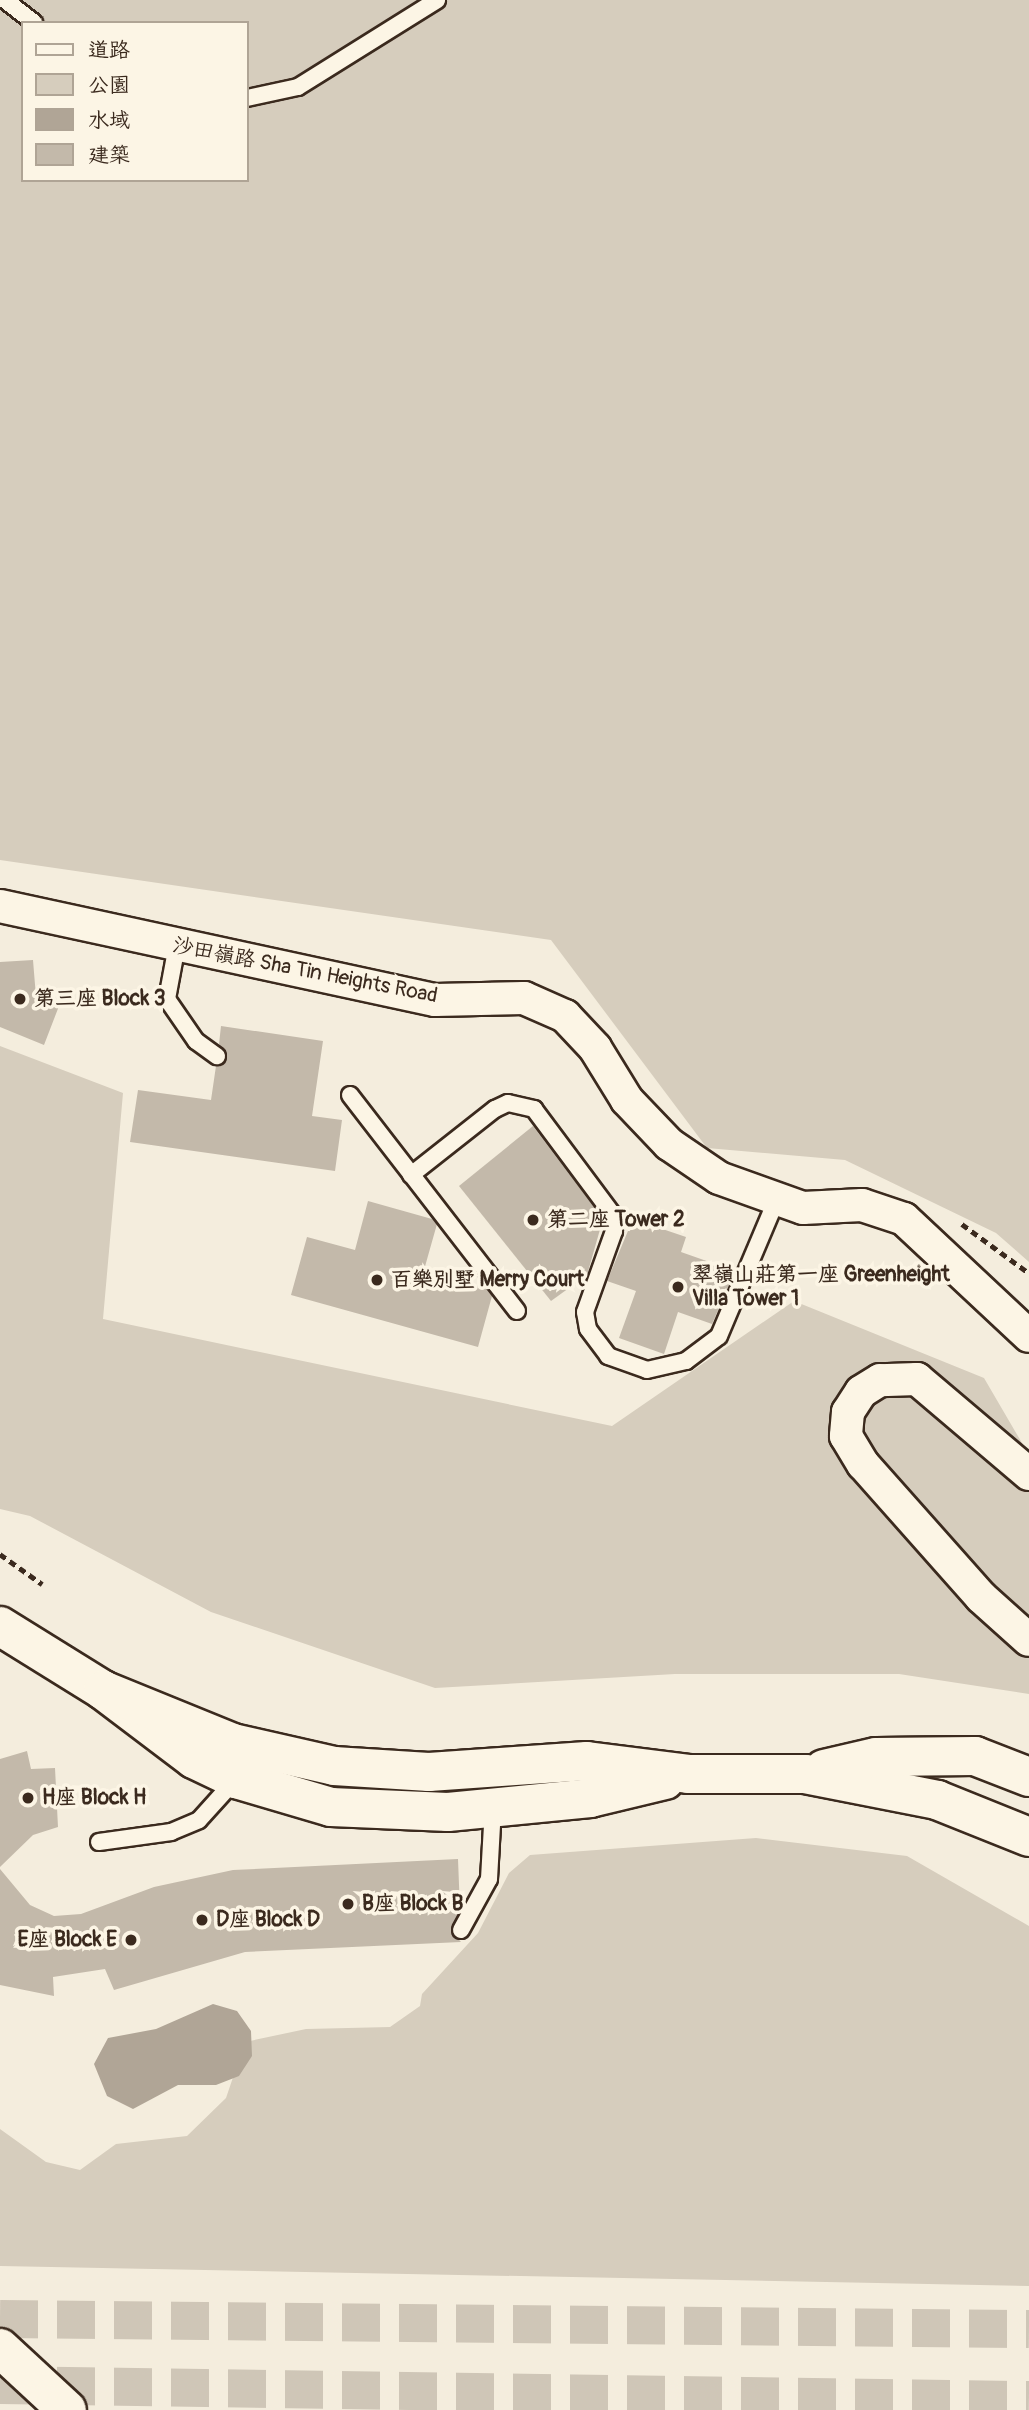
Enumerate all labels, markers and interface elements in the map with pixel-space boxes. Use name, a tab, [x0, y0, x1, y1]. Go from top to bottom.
legend	[21, 21, 248, 182]
text: 道路	[88, 37, 130, 64]
text: 公園	[88, 72, 130, 99]
text: 水域	[88, 107, 130, 134]
text: 建築	[88, 142, 130, 169]
street label: 沙田嶺路 Sha Tin Heights Road	[170, 933, 440, 1009]
place label: 第三座 Block 3	[34, 986, 165, 1012]
marker: 第三座 Block 3	[12, 991, 28, 1007]
place label: 第二座 Tower 2	[547, 1207, 685, 1233]
marker: 第二座 Tower 2	[525, 1212, 541, 1228]
place label: 翠嶺山莊第一座 Greenheight Villa Tower 1	[692, 1262, 950, 1312]
place label: 百樂別墅 Merry Court	[391, 1267, 584, 1293]
marker: 百樂別墅 Merry Court	[369, 1272, 385, 1288]
marker: 翠嶺山莊第一座 Greenheight Villa Tower 1	[670, 1279, 686, 1295]
place label: H座 Block H	[42, 1785, 146, 1811]
marker: H座 Block H	[20, 1790, 36, 1806]
place label: B座 Block B	[362, 1891, 463, 1917]
marker: B座 Block B	[340, 1896, 356, 1912]
place label: D座 Block D	[216, 1907, 320, 1933]
marker: D座 Block D	[194, 1912, 210, 1928]
place label: E座 Block E	[17, 1927, 117, 1953]
marker: E座 Block E	[123, 1932, 139, 1948]

